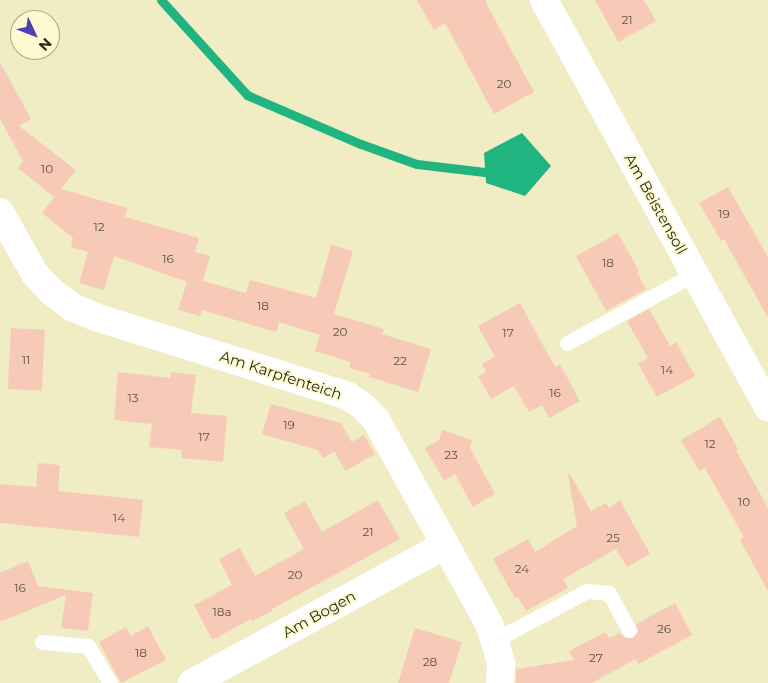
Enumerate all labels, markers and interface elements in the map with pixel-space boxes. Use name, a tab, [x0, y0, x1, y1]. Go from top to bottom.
north arrow	[10, 10, 60, 60]
house number: 21	[621, 13, 633, 27]
text: N	[35, 34, 56, 55]
house number: 20	[497, 77, 511, 91]
street label: Am Beistensoll	[621, 151, 691, 257]
house number: 10	[41, 162, 53, 176]
house number: 19	[718, 207, 730, 221]
house number: 12	[93, 220, 105, 234]
house number: 16	[162, 252, 174, 266]
house number: 18	[602, 256, 614, 270]
house number: 18	[257, 299, 269, 313]
house number: 20	[333, 325, 347, 339]
house number: 17	[502, 326, 514, 340]
street label: Am Karpfenteich	[218, 347, 344, 403]
house number: 11	[22, 353, 30, 367]
house number: 22	[393, 354, 407, 368]
house number: 14	[661, 363, 673, 377]
house number: 16	[549, 386, 561, 400]
house number: 13	[127, 391, 139, 405]
house number: 19	[283, 418, 295, 432]
house number: 17	[198, 430, 210, 444]
house number: 12	[704, 437, 716, 451]
house number: 23	[444, 448, 458, 462]
house number: 10	[738, 495, 750, 509]
house number: 14	[113, 511, 125, 525]
house number: 21	[362, 525, 374, 539]
house number: 25	[606, 531, 620, 545]
house number: 24	[515, 562, 529, 576]
house number: 20	[288, 568, 302, 582]
house number: 16	[14, 581, 26, 595]
street label: Am Bogen	[279, 587, 359, 641]
house number: 18a	[212, 605, 232, 619]
house number: 26	[657, 622, 671, 636]
house number: 18	[135, 646, 147, 660]
house number: 27	[589, 651, 603, 665]
house number: 28	[423, 655, 437, 669]

